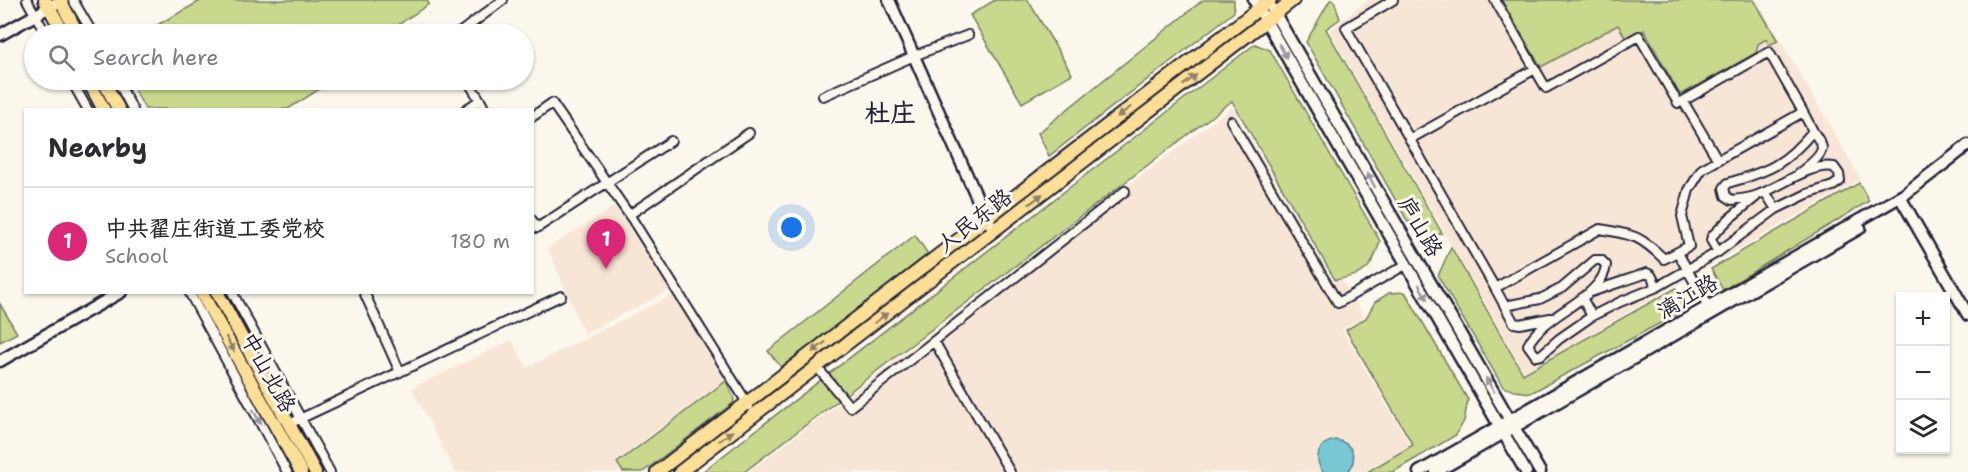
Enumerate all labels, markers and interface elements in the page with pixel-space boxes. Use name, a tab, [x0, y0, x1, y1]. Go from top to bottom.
search box	[24, 24, 534, 90]
icon: search	[45, 41, 78, 74]
text: Search here	[93, 43, 219, 72]
one-way arrow	[1278, 43, 1288, 60]
one-way arrow	[1182, 73, 1198, 86]
district label: 杜庄	[864, 95, 916, 130]
one-way arrow	[1116, 106, 1131, 118]
text: Nearby	[48, 130, 147, 165]
one-way arrow	[1366, 171, 1376, 188]
street label: 人民东路	[931, 182, 1018, 259]
street label: 庐山路	[1392, 190, 1450, 262]
one-way arrow	[1028, 193, 1043, 205]
your location	[777, 213, 806, 242]
text: 中共翟庄街道工委党校	[105, 214, 325, 243]
pin: 1	[586, 220, 626, 269]
text: 1	[63, 228, 72, 254]
text: 180 m	[450, 228, 510, 254]
text: School	[105, 243, 168, 269]
street label: 漓江路	[1651, 267, 1723, 325]
one-way arrow	[1418, 284, 1428, 301]
map controls	[1896, 292, 1950, 454]
button: +	[1896, 292, 1950, 346]
one-way arrow	[874, 312, 889, 324]
street label: 中山北路	[235, 327, 303, 418]
one-way arrow	[225, 335, 235, 352]
one-way arrow	[812, 340, 827, 352]
button: −	[1896, 346, 1950, 400]
one-way arrow	[1485, 376, 1495, 393]
button: layers	[1896, 400, 1950, 454]
one-way arrow	[252, 409, 262, 426]
one-way arrow	[719, 431, 734, 443]

